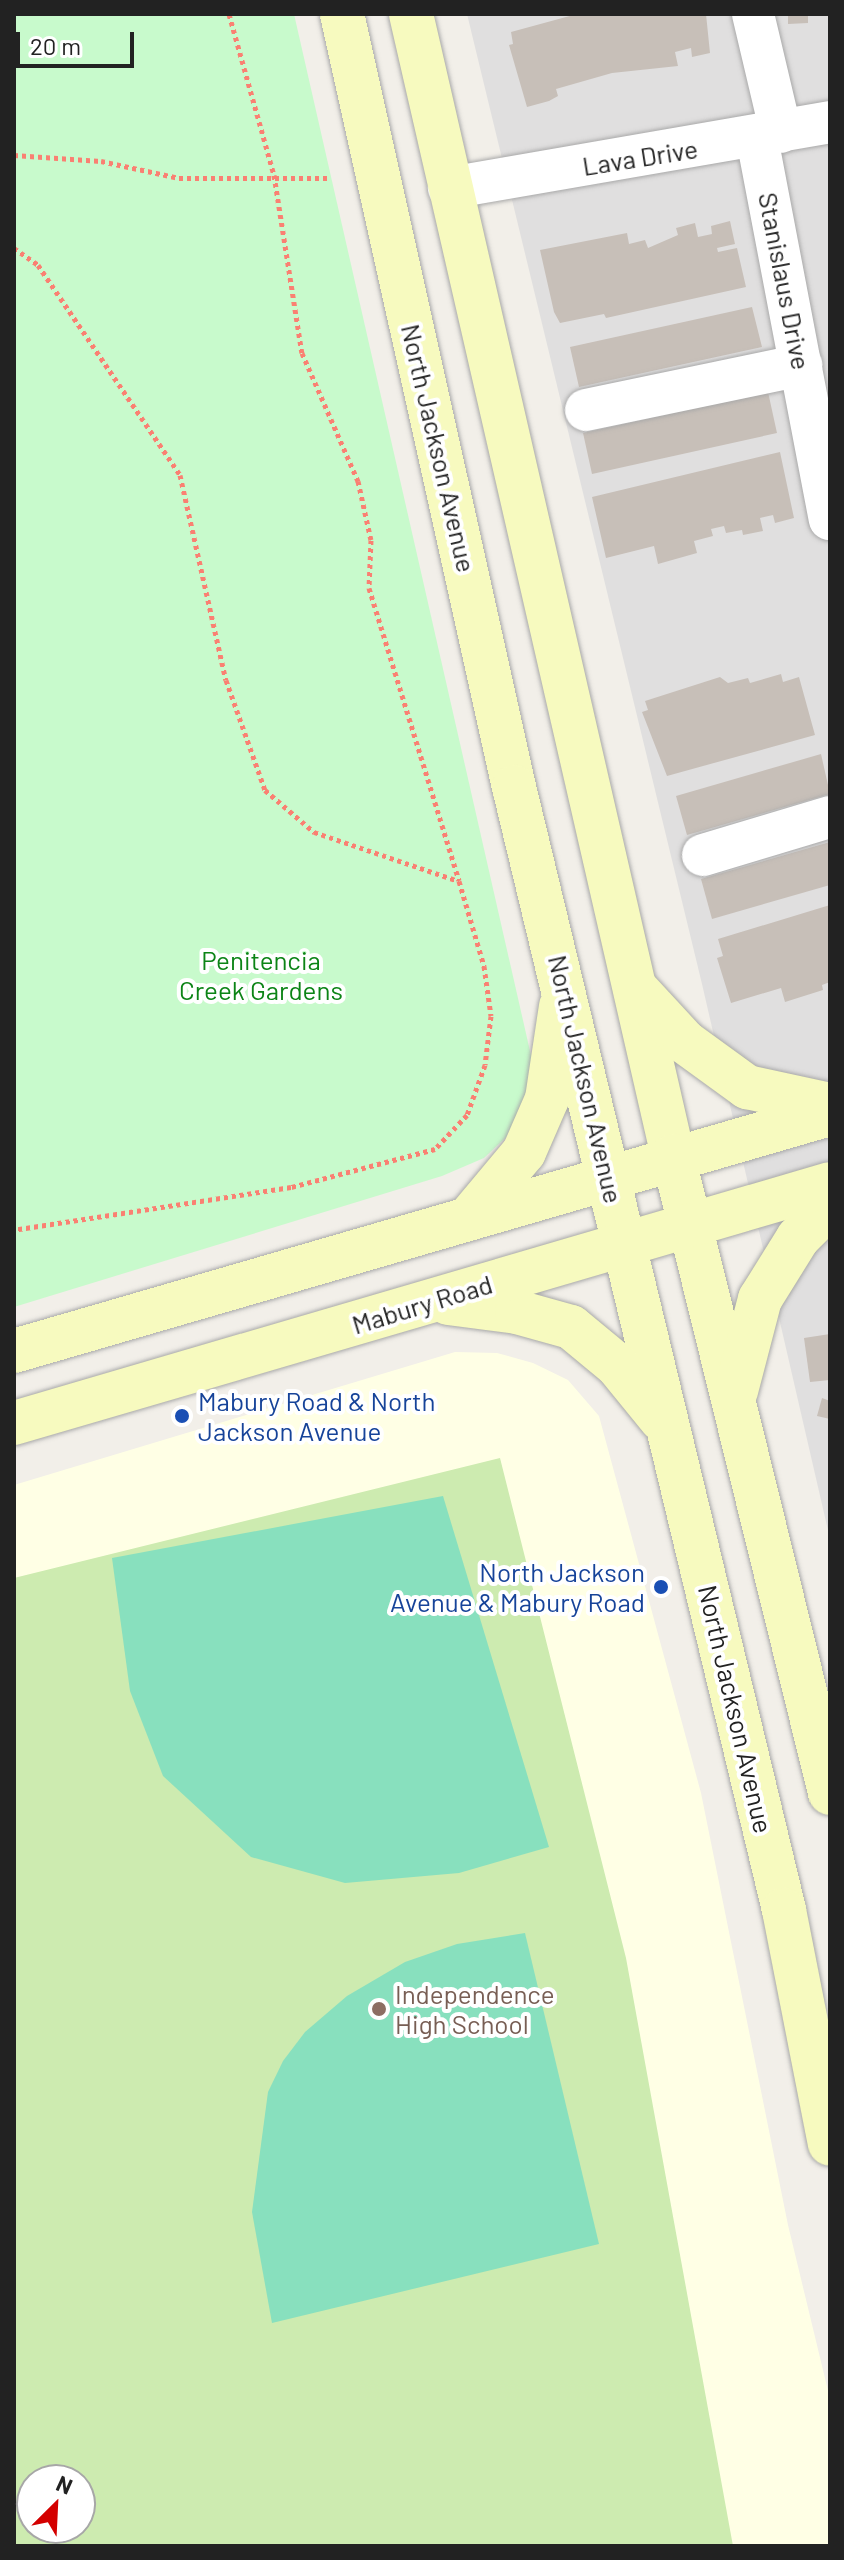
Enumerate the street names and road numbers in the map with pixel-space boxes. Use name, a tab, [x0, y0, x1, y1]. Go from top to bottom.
street label: Lava Drive	[580, 132, 700, 182]
street label: Stanislaus Drive	[753, 190, 817, 372]
street label: North Jackson Avenue	[395, 321, 483, 575]
street label: North Jackson Avenue	[542, 952, 630, 1206]
street label: Mabury Road	[348, 1268, 496, 1340]
street label: North Jackson Avenue	[692, 1582, 780, 1836]

